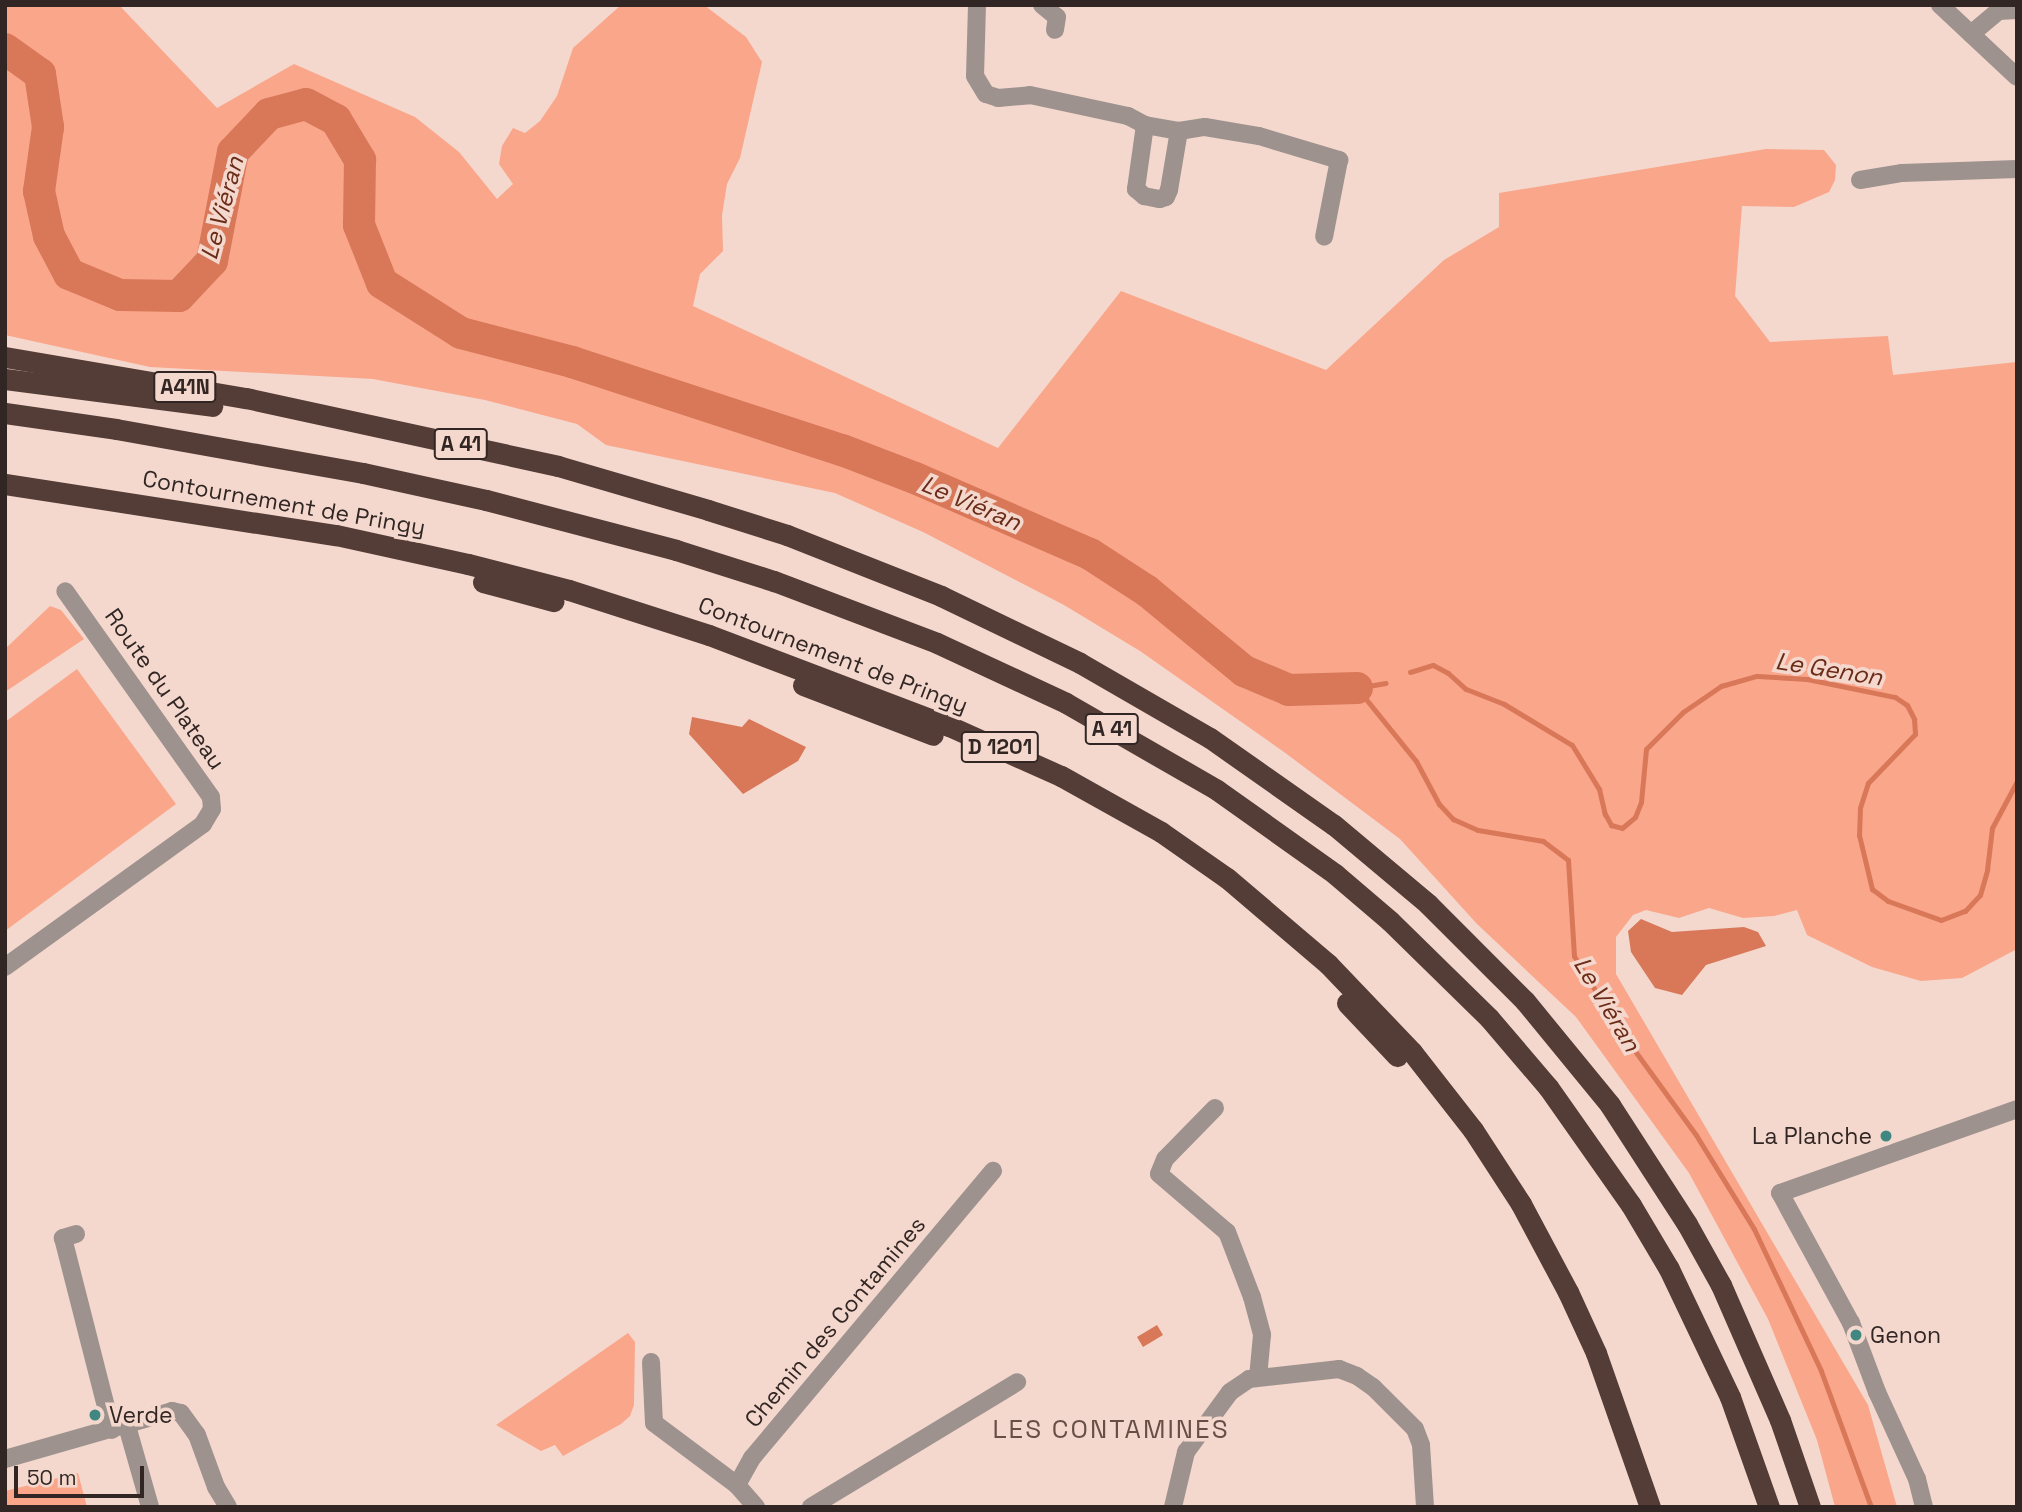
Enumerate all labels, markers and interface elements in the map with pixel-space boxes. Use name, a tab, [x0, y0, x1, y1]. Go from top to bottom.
water label: Le Viéran	[194, 153, 250, 263]
road number: A41N	[152, 370, 218, 404]
road number: A 41	[433, 426, 489, 462]
street label: Contournement de Pringy	[140, 465, 428, 541]
water label: Le Viéran	[917, 469, 1025, 537]
street label: Contournement de Pringy	[694, 591, 972, 719]
street label: Route du Plateau	[99, 603, 231, 775]
water label: Le Genon	[1774, 646, 1884, 692]
road number: A 41	[1084, 712, 1140, 746]
road number: D 1201	[960, 730, 1040, 764]
water label: Le Viéran	[1567, 951, 1647, 1057]
place label: La Planche	[1752, 1122, 1872, 1150]
marker: La Planche	[1878, 1128, 1894, 1144]
street label: Chemin des Contamines	[739, 1211, 931, 1433]
place label: Genon	[1870, 1321, 1941, 1349]
marker: Genon	[1848, 1327, 1864, 1343]
place label: Verde	[109, 1401, 173, 1429]
marker: Verde	[87, 1407, 103, 1423]
district label: LES CONTAMINES	[994, 1414, 1228, 1446]
scale bar	[18, 1452, 147, 1496]
text: 50 m	[27, 1464, 77, 1491]

